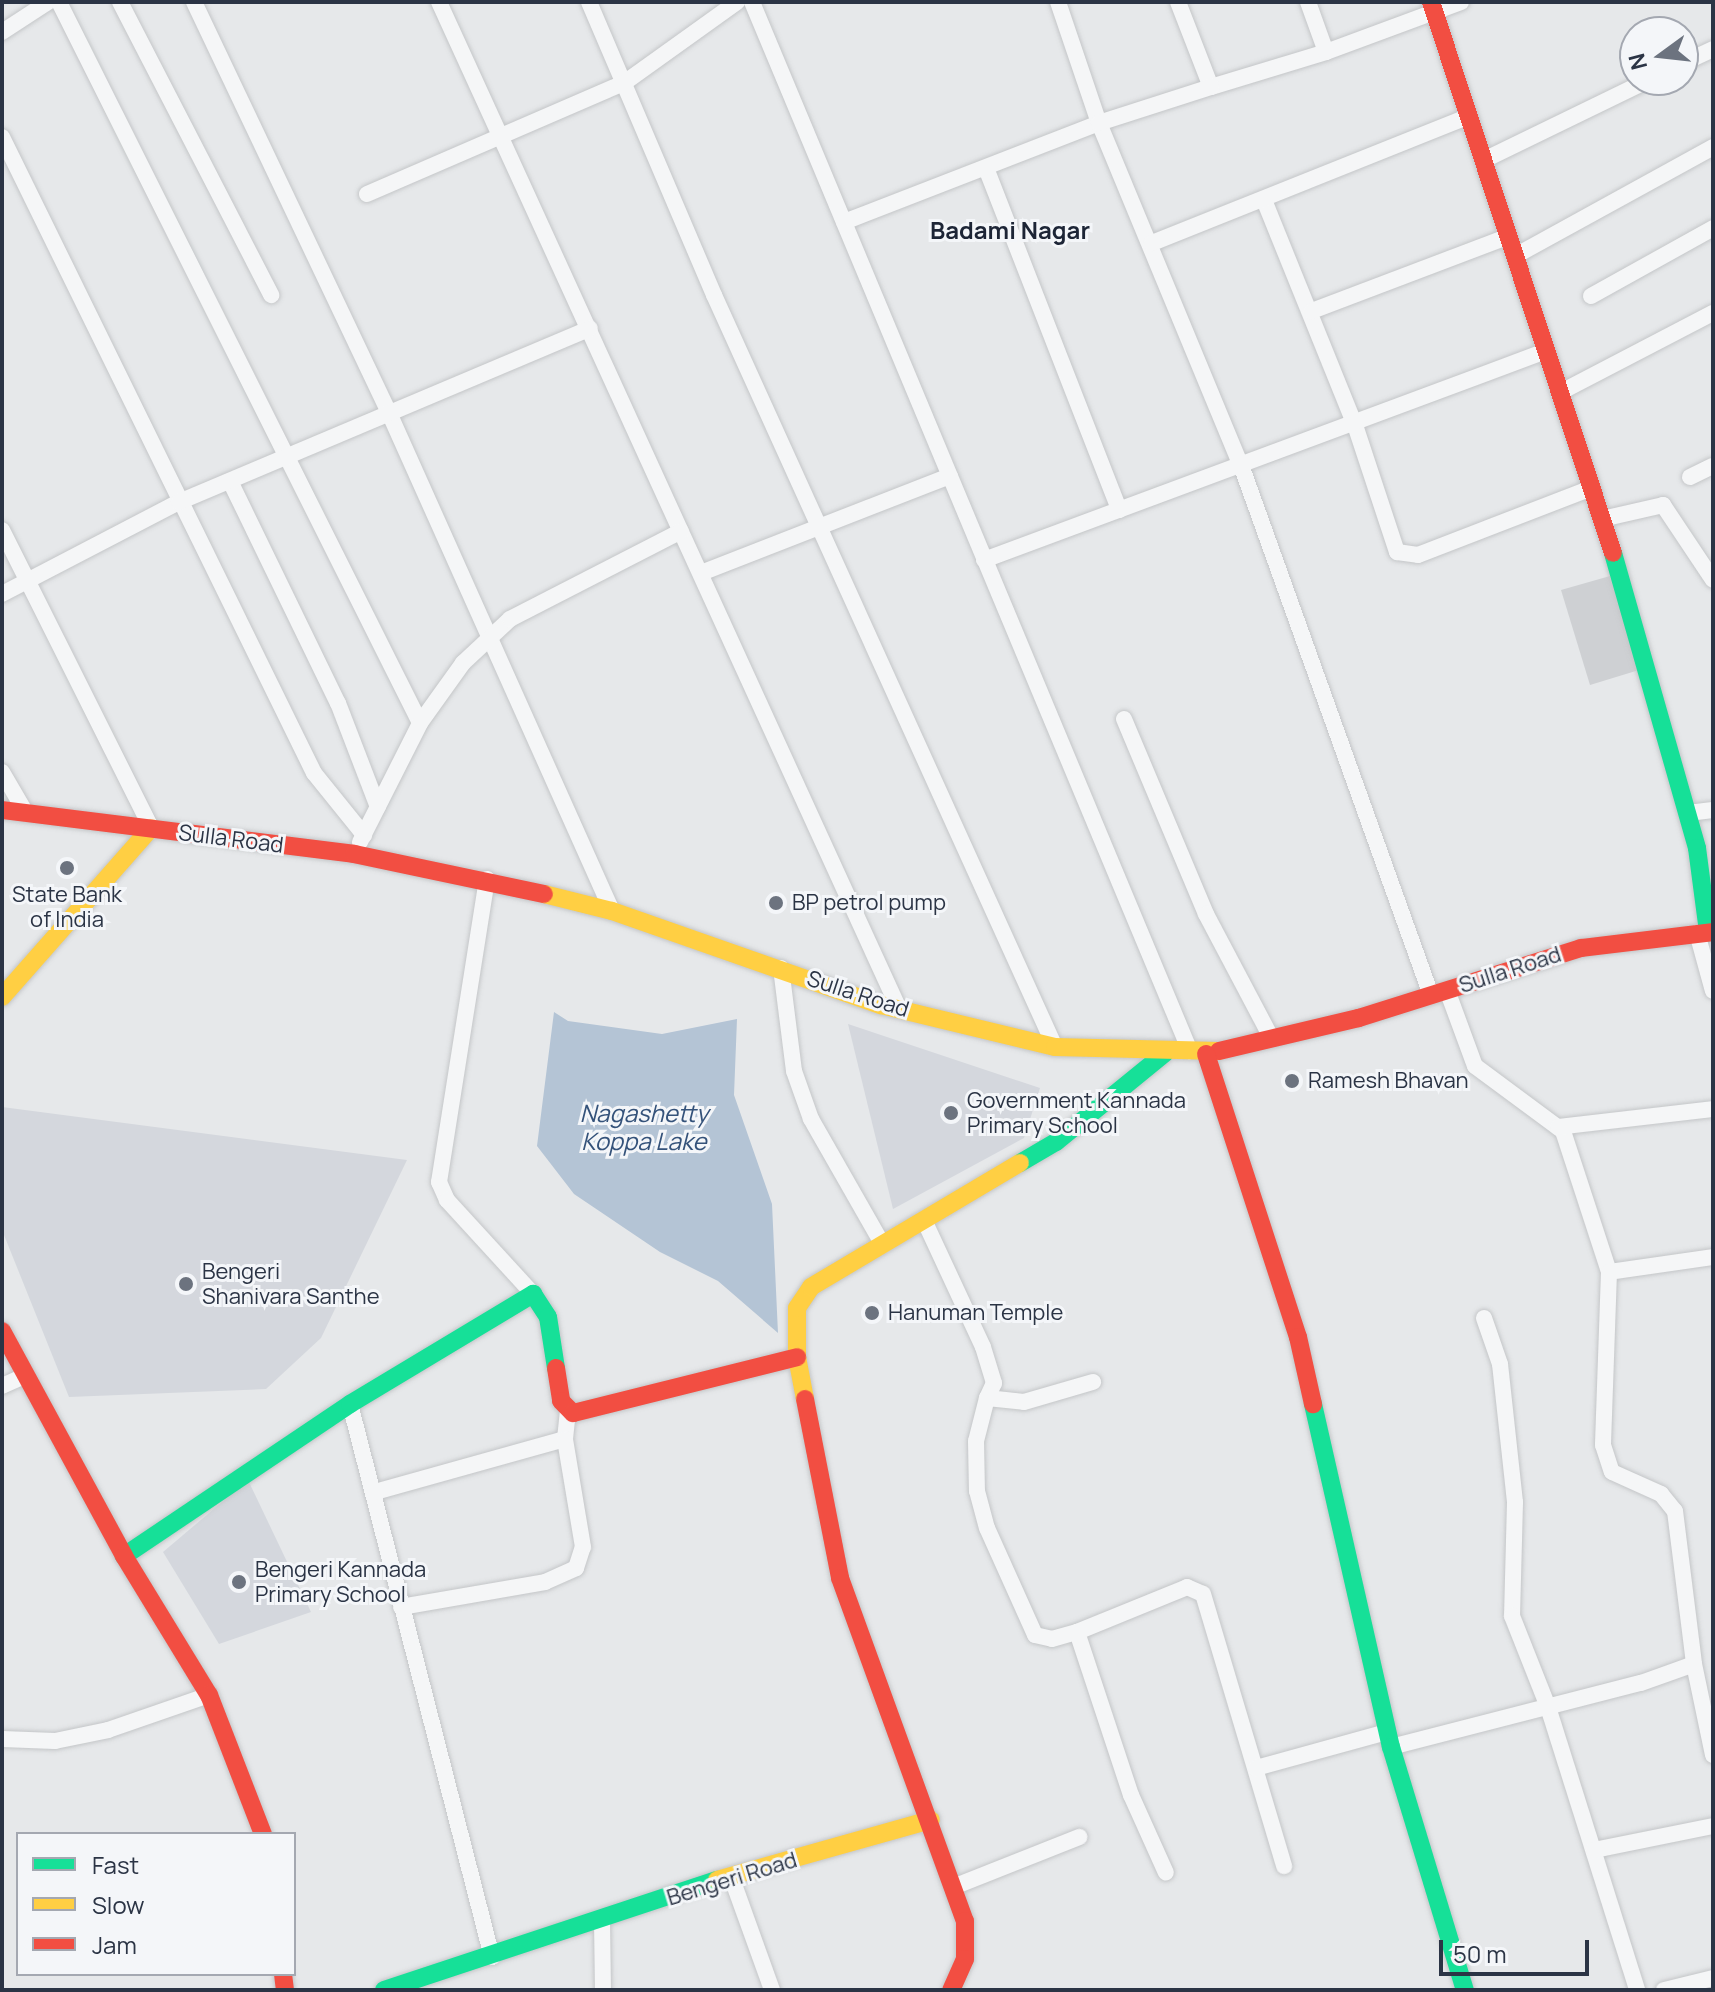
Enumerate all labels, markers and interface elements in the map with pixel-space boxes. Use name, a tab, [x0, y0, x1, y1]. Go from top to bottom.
north arrow	[1619, 16, 1699, 96]
text: N	[1621, 50, 1654, 73]
district label: Badami Nagar	[930, 216, 1090, 244]
street label: Sulla Road	[177, 819, 285, 859]
marker: State Bank of India	[58, 859, 76, 877]
place label: State Bank of India	[12, 881, 122, 932]
place label: BP petrol pump	[792, 890, 946, 916]
marker: BP petrol pump	[767, 894, 785, 912]
street label: Sulla Road	[1456, 941, 1564, 999]
street label: Sulla Road	[804, 965, 912, 1023]
place label: Ramesh Bhavan	[1308, 1068, 1469, 1094]
marker: Ramesh Bhavan	[1283, 1072, 1301, 1090]
place label: Government Kannada Primary School	[967, 1087, 1186, 1138]
water label: Nagashetty Koppa Lake	[580, 1099, 708, 1155]
marker: Government Kannada Primary School	[942, 1104, 960, 1122]
place label: Bengeri Shanivara Santhe	[202, 1258, 379, 1310]
marker: Bengeri Shanivara Santhe	[177, 1275, 195, 1293]
place label: Hanuman Temple	[888, 1300, 1063, 1326]
marker: Hanuman Temple	[863, 1304, 881, 1322]
place label: Bengeri Kannada Primary School	[255, 1556, 426, 1608]
marker: Bengeri Kannada Primary School	[230, 1573, 248, 1591]
legend	[16, 1832, 296, 1976]
street label: Bengeri Road	[664, 1847, 800, 1911]
text: Fast	[92, 1848, 139, 1881]
text: Slow	[92, 1888, 145, 1921]
scale bar	[1443, 1924, 1593, 1974]
text: Jam	[92, 1928, 137, 1961]
text: 50 m	[1453, 1937, 1507, 1970]

